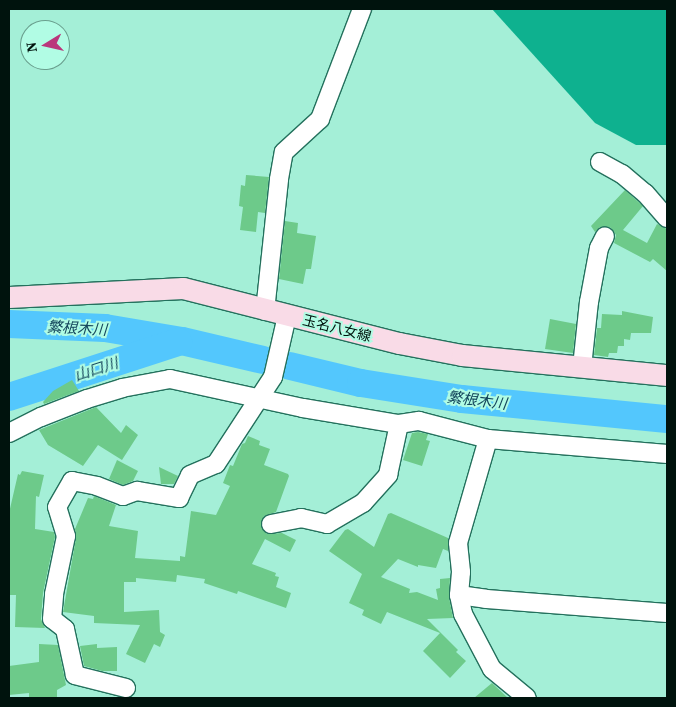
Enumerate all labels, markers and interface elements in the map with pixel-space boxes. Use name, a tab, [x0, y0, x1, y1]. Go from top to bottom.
north arrow	[20, 20, 70, 70]
text: N	[20, 41, 42, 54]
street label: 玉名八女線	[301, 311, 373, 345]
water label: 繁根木川	[47, 317, 107, 339]
water label: 山口川	[72, 353, 120, 385]
water label: 繁根木川	[446, 387, 508, 413]

